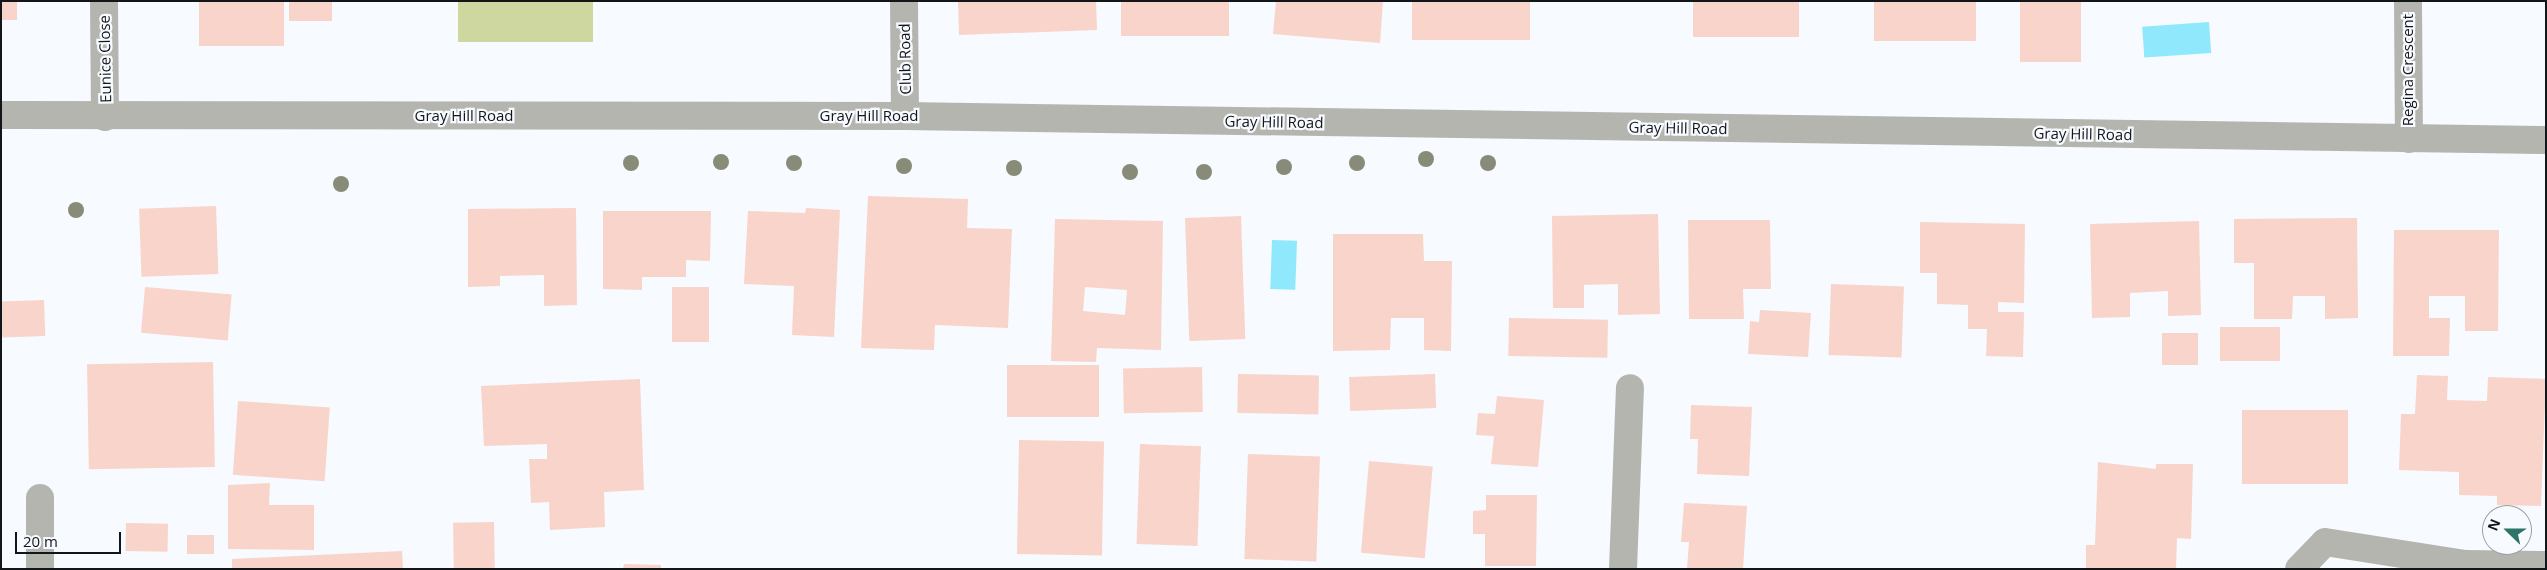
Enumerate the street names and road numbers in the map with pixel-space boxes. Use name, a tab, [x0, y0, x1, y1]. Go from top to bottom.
street label: Regina Crescent	[2399, 14, 2417, 126]
street label: Eunice Close	[95, 15, 115, 103]
street label: Club Road	[895, 23, 915, 95]
street label: Gray Hill Road	[415, 107, 513, 125]
street label: Gray Hill Road	[820, 107, 918, 125]
street label: Gray Hill Road	[1224, 112, 1324, 132]
street label: Gray Hill Road	[1628, 118, 1728, 138]
street label: Gray Hill Road	[2033, 124, 2133, 144]

